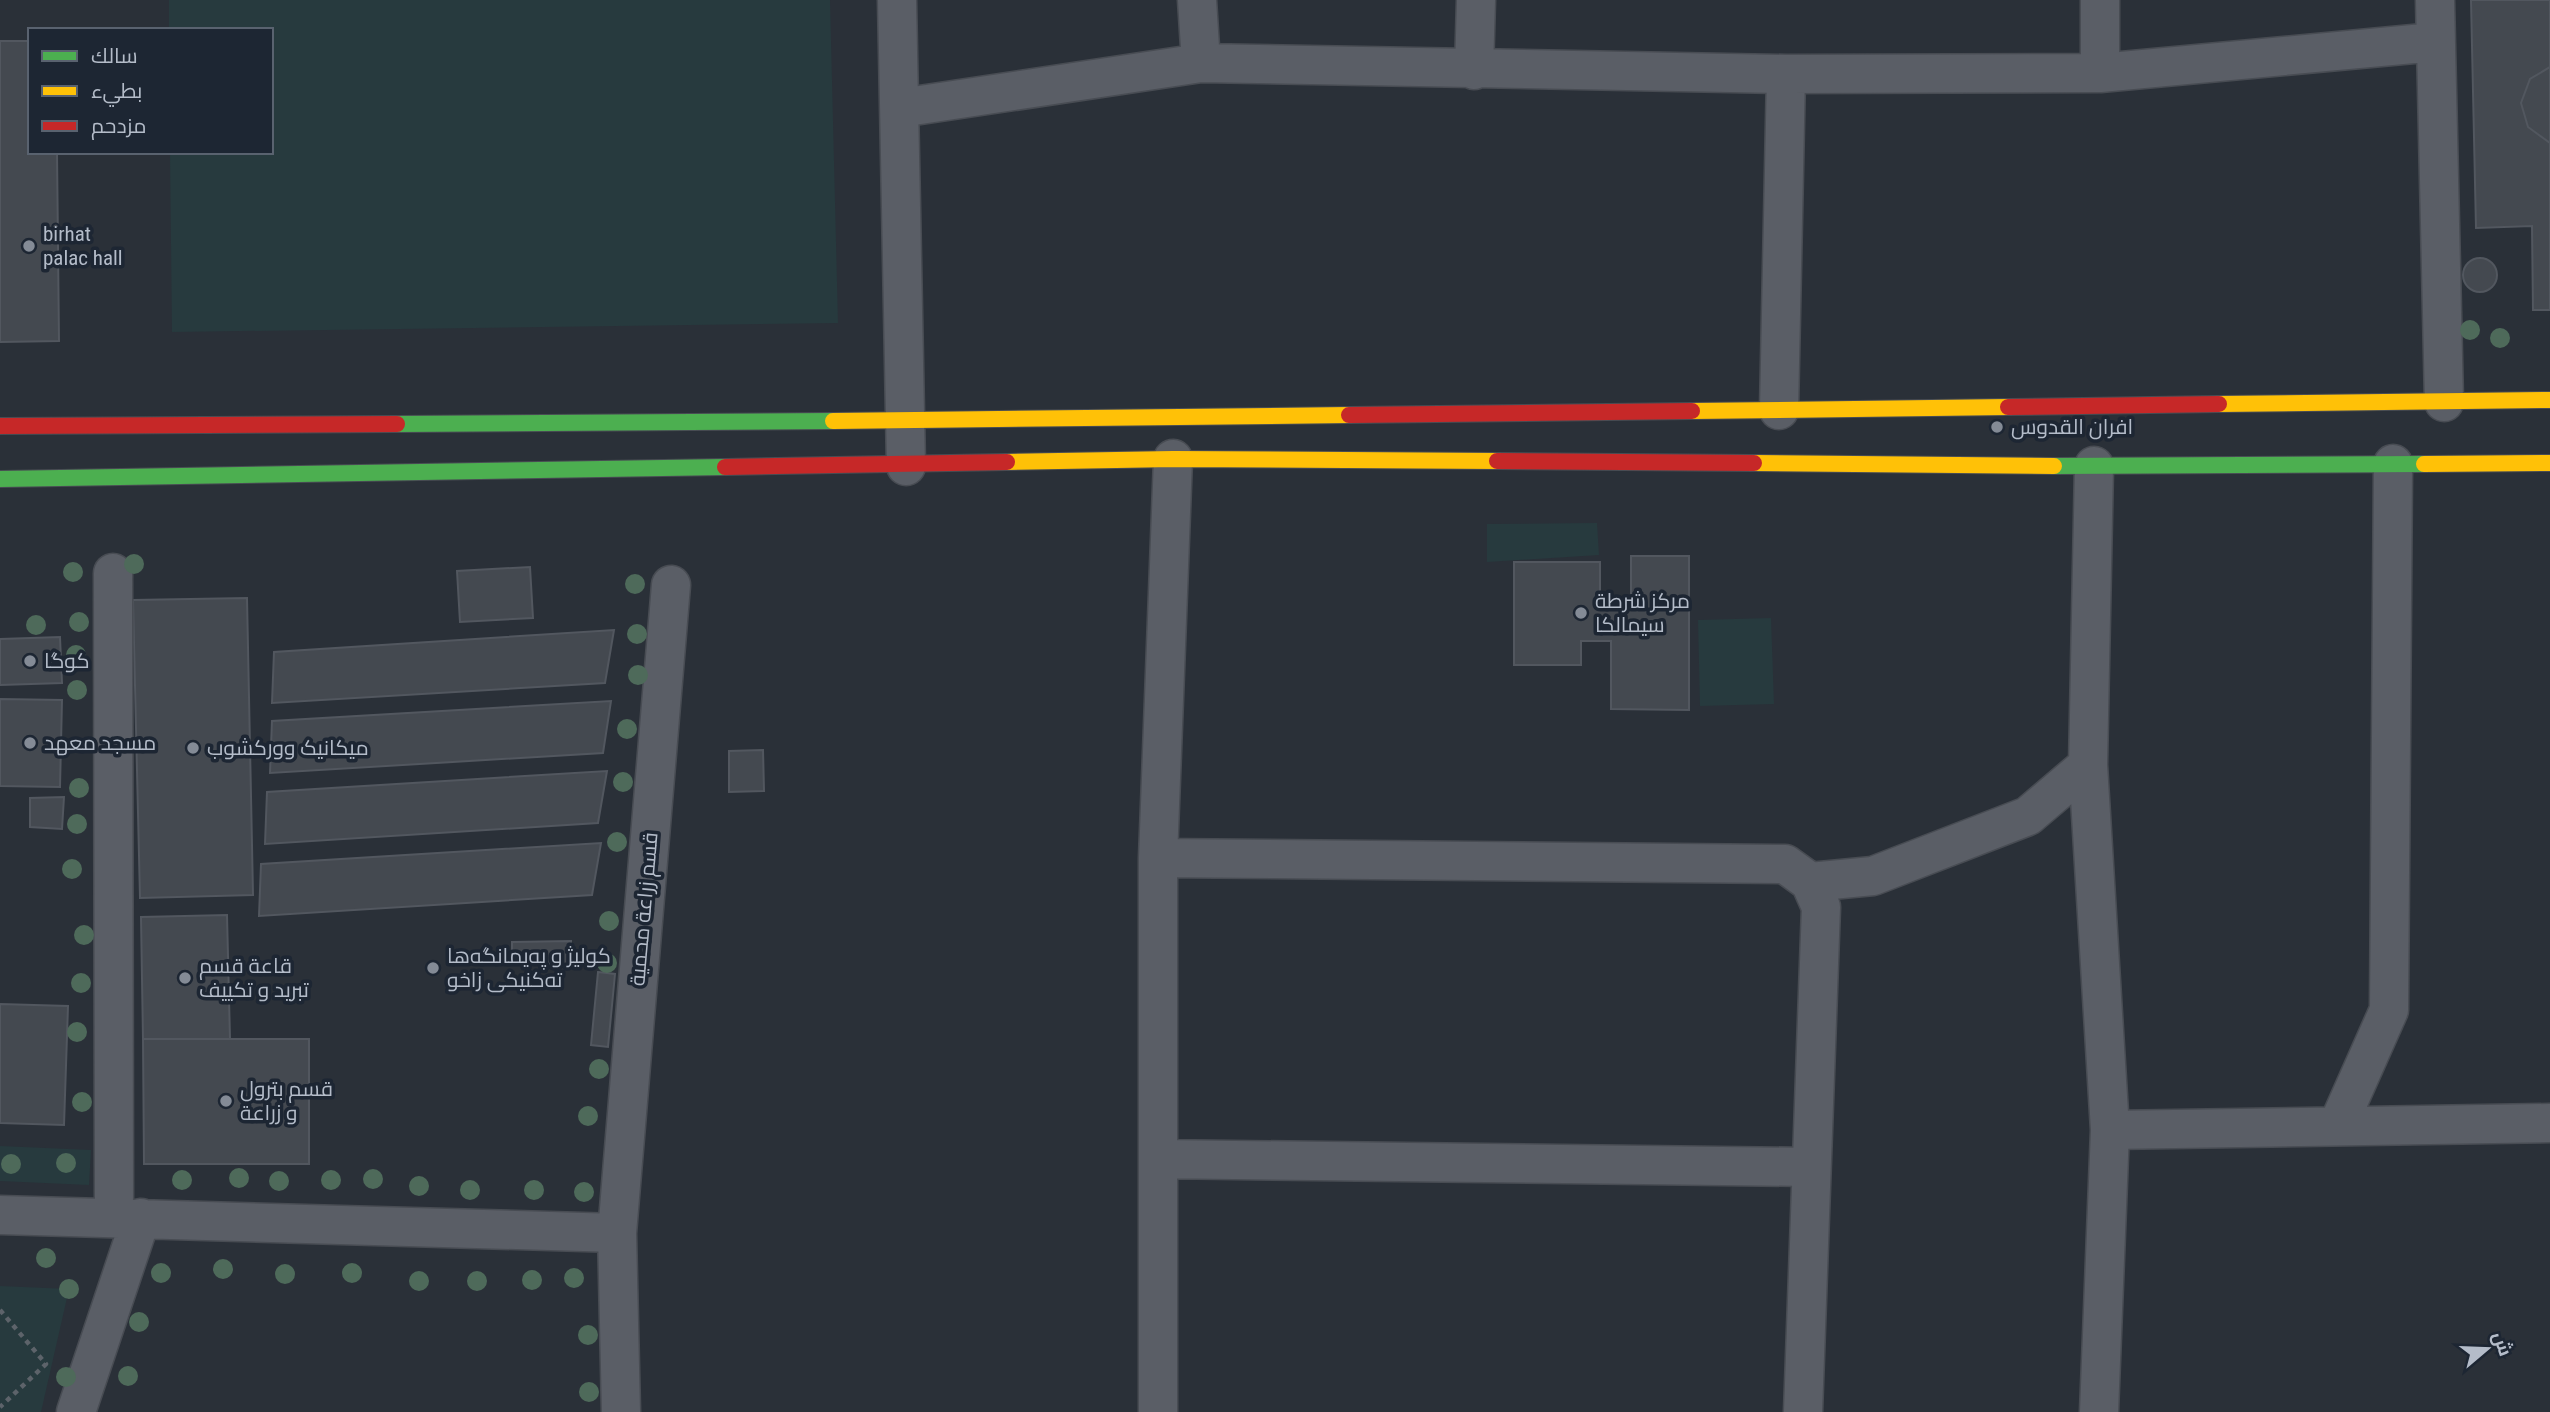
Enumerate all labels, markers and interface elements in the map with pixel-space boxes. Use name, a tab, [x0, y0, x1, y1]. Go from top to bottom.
legend	[28, 28, 273, 154]
text: سالك	[91, 44, 138, 68]
text: بطيء	[91, 79, 142, 107]
text: مزدحم	[91, 114, 146, 140]
place label: birhat palac hall	[43, 222, 123, 270]
marker: birhat palac hall	[21, 238, 37, 254]
place label: افران القدوس	[2011, 415, 2133, 440]
marker: افران القدوس	[1989, 419, 2005, 435]
place label: مركز شرطة سيمالكا	[1595, 589, 1690, 637]
marker: مركز شرطة سيمالكا	[1573, 605, 1589, 621]
place label: كوگا	[44, 649, 90, 673]
marker: كوگا	[22, 653, 38, 669]
place label: مسجد معهد	[44, 731, 156, 756]
marker: مسجد معهد	[22, 735, 38, 751]
place label: میکانیک وورکشوب	[207, 736, 369, 760]
marker: میکانیک وورکشوب	[185, 740, 201, 756]
street label: قسم زراعة محمية	[625, 831, 665, 987]
place label: كوليژ و په‌يمانگه‌ها ته‌كنيكى زاخو	[447, 944, 611, 993]
place label: قاعة قسم تبرید و تکییف	[199, 954, 309, 1002]
marker: كوليژ و په‌يمانگه‌ها ته‌كنيكى زاخو	[425, 960, 441, 976]
marker: قاعة قسم تبرید و تکییف	[177, 970, 193, 986]
place label: قسم بترول و زراعة	[240, 1077, 333, 1125]
marker: قسم بترول و زراعة	[218, 1093, 234, 1109]
north arrow	[2452, 1314, 2522, 1384]
text: ش	[2488, 1328, 2517, 1359]

